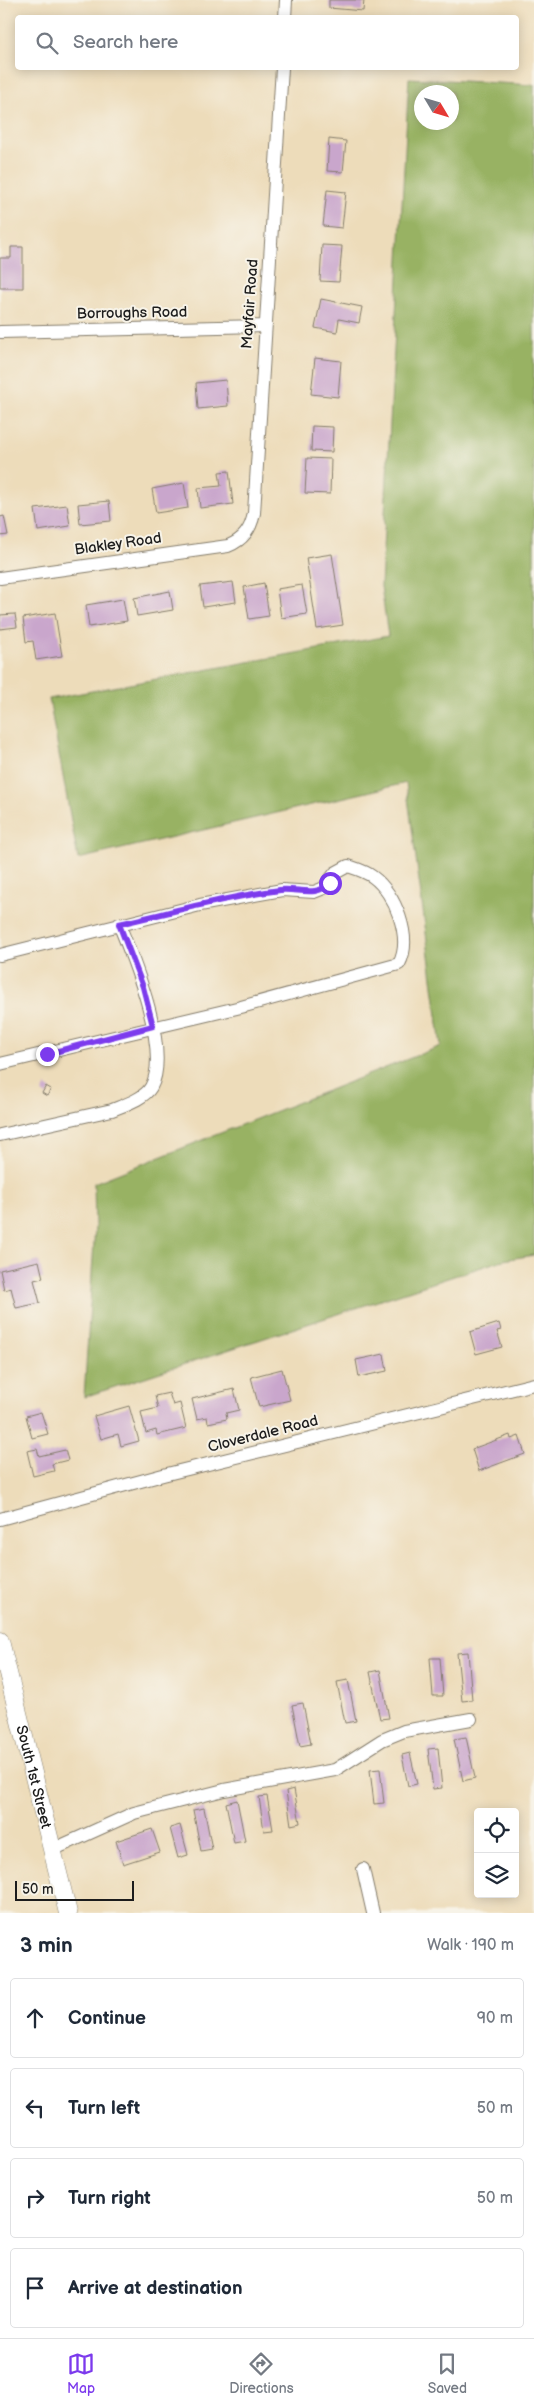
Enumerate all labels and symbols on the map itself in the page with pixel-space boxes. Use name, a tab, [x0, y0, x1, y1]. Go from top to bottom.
north arrow	[414, 85, 459, 130]
street label: Mayfair Road	[237, 258, 263, 350]
street label: Borroughs Road	[76, 303, 188, 323]
street label: Blakley Road	[73, 529, 163, 559]
route start	[319, 872, 342, 895]
route end	[36, 1043, 59, 1066]
street label: Cloverdale Road	[206, 1411, 320, 1457]
street label: South 1st Street	[12, 1723, 56, 1831]
scale bar	[15, 1878, 134, 1901]

